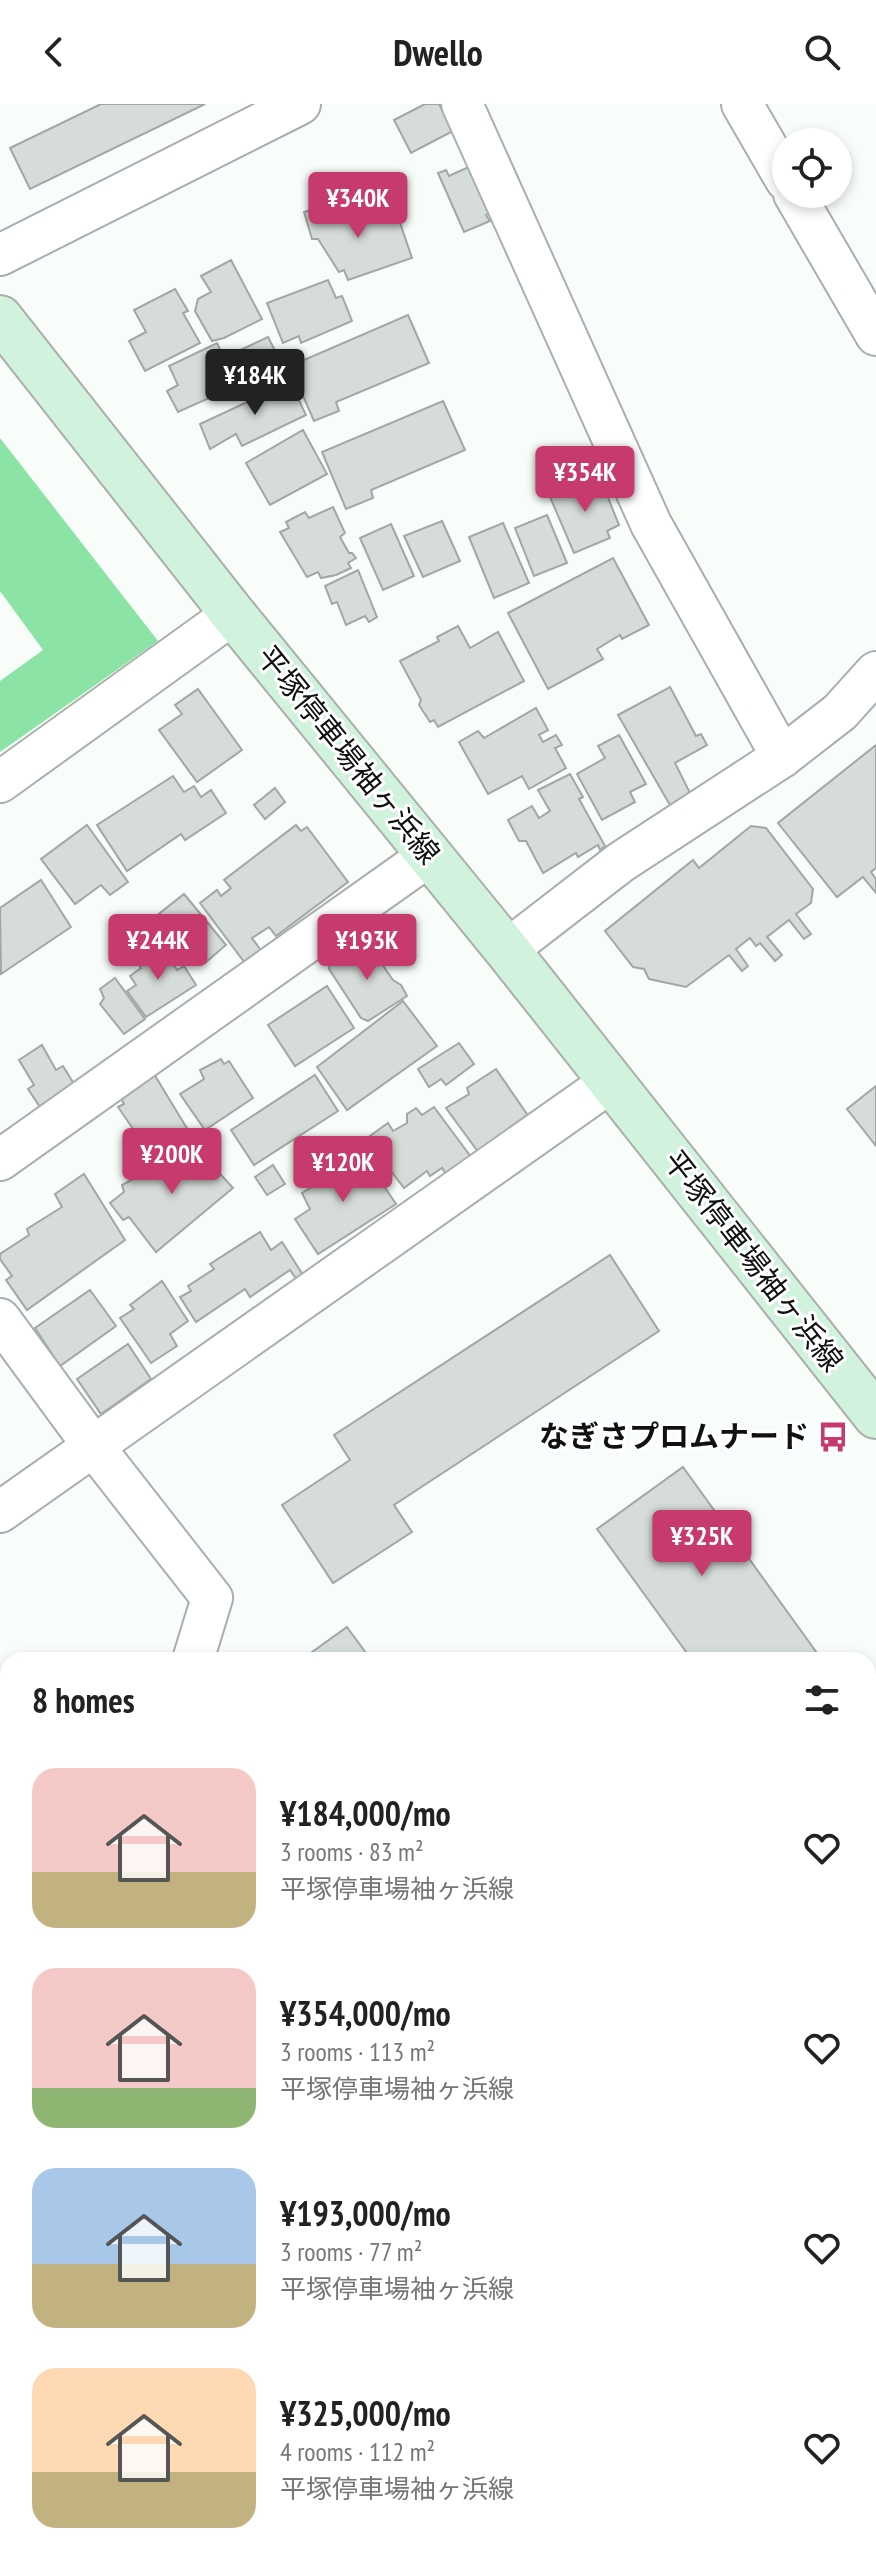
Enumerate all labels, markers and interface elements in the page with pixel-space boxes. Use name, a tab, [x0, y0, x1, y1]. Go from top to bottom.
text: Dwello	[393, 29, 483, 76]
icon: back	[32, 30, 76, 74]
icon: search	[800, 30, 844, 74]
map controls	[772, 128, 852, 208]
button: locate	[772, 128, 852, 208]
pin: ¥340K	[302, 172, 414, 240]
text: ¥340K	[326, 181, 390, 214]
pin: ¥184K	[199, 349, 311, 417]
text: ¥184K	[223, 358, 287, 391]
pin: ¥354K	[529, 446, 641, 514]
text: ¥354K	[553, 455, 617, 488]
street label: 平塚停車場袖ヶ浜線	[249, 637, 449, 871]
pin: ¥244K	[102, 914, 214, 982]
pin: ¥193K	[311, 914, 423, 982]
text: ¥244K	[126, 923, 190, 956]
text: ¥193K	[335, 923, 399, 956]
pin: ¥200K	[116, 1128, 228, 1196]
pin: ¥120K	[287, 1136, 399, 1204]
text: ¥200K	[140, 1137, 204, 1170]
street label: 平塚停車場袖ヶ浜線	[656, 1142, 853, 1378]
text: ¥120K	[311, 1145, 375, 1178]
place label: なぎさプロムナード	[539, 1416, 809, 1455]
bus stop icon: なぎさプロムナード	[816, 1420, 850, 1454]
pin: ¥325K	[646, 1510, 758, 1578]
text: ¥325K	[670, 1519, 734, 1552]
text: 8 homes	[32, 1678, 135, 1722]
icon: filters	[800, 1678, 844, 1722]
text: ¥184,000/mo	[280, 1791, 451, 1835]
icon: home	[96, 1800, 192, 1896]
icon: heart	[800, 1826, 844, 1870]
text: 3 rooms · 83 m²	[280, 1835, 424, 1868]
text: 平塚停車場袖ヶ浜線	[280, 1872, 514, 1905]
text: ¥354,000/mo	[280, 1991, 451, 2035]
icon: home	[96, 2000, 192, 2096]
icon: heart	[800, 2026, 844, 2070]
text: 3 rooms · 113 m²	[280, 2035, 435, 2068]
text: 平塚停車場袖ヶ浜線	[280, 2072, 514, 2105]
text: ¥193,000/mo	[280, 2191, 451, 2235]
icon: home	[96, 2200, 192, 2296]
icon: heart	[800, 2226, 844, 2270]
text: 3 rooms · 77 m²	[280, 2235, 422, 2268]
text: 平塚停車場袖ヶ浜線	[280, 2272, 514, 2305]
text: ¥325,000/mo	[280, 2391, 451, 2435]
icon: home	[96, 2400, 192, 2496]
icon: heart	[800, 2426, 844, 2470]
text: 4 rooms · 112 m²	[280, 2435, 435, 2468]
text: 平塚停車場袖ヶ浜線	[280, 2472, 514, 2505]

